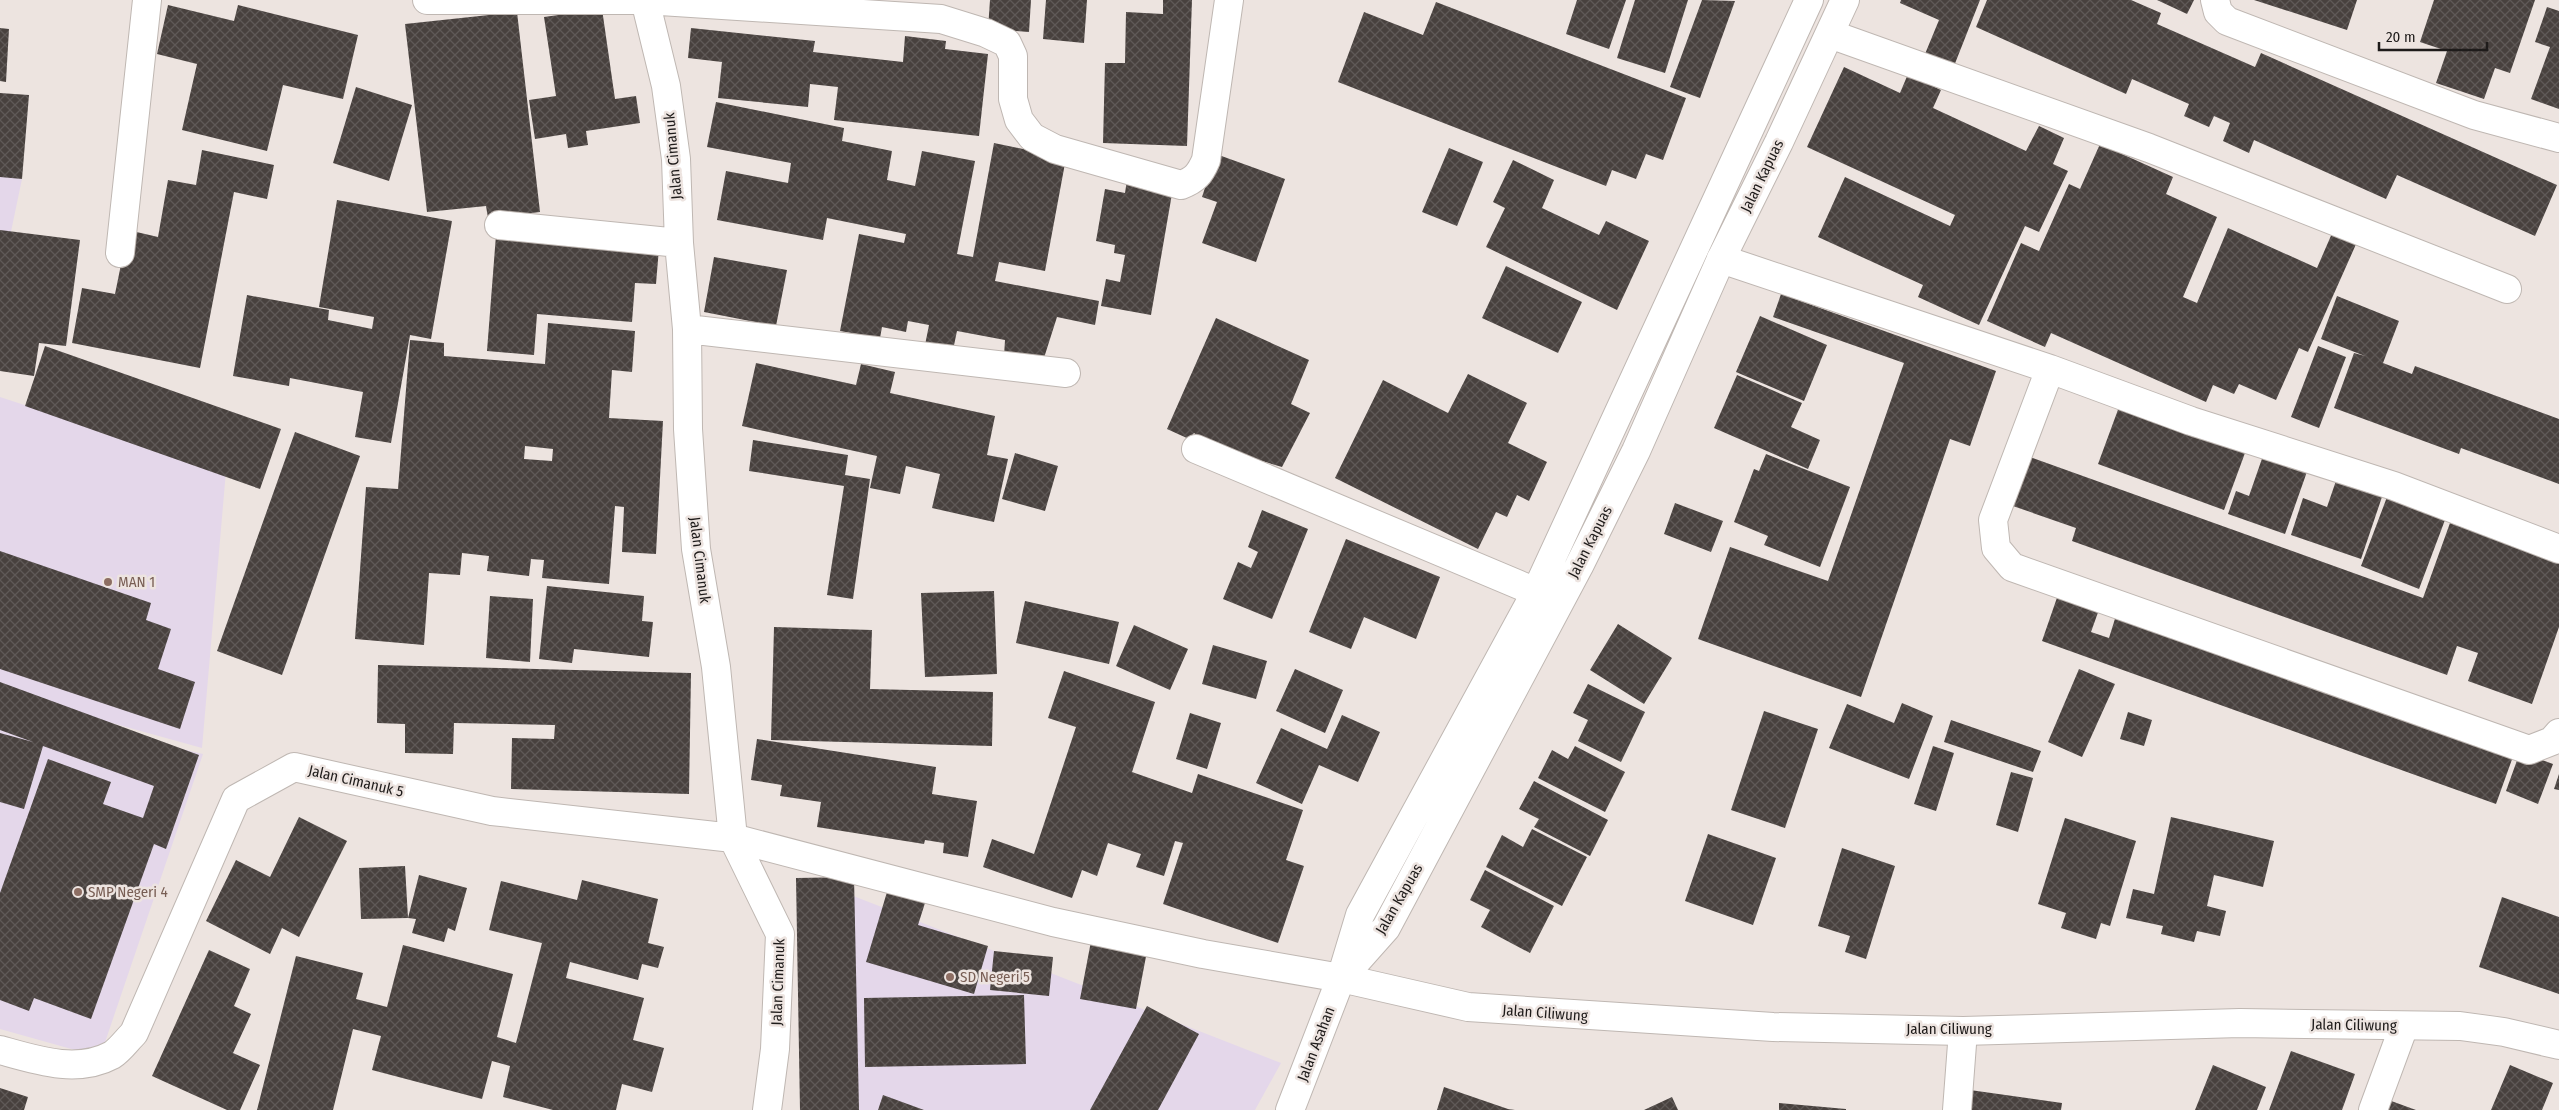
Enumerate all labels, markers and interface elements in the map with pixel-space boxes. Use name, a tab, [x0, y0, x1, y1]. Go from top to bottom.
scale bar	[2379, 20, 2486, 52]
text: 20 m	[2386, 28, 2416, 46]
street label: Jalan Cimanuk	[660, 112, 686, 200]
street label: Jalan Kapuas	[1737, 137, 1787, 215]
street label: Jalan Kapuas	[1564, 503, 1616, 581]
street label: Jalan Cimanuk	[686, 516, 714, 604]
place label: MAN 1	[118, 573, 155, 591]
marker: MAN 1	[102, 576, 114, 588]
street label: Jalan Cimanuk 5	[307, 761, 406, 801]
street label: Jalan Kapuas	[1372, 860, 1426, 938]
place label: SMP Negeri 4	[88, 883, 168, 901]
marker: SMP Negeri 4	[72, 886, 84, 898]
street label: Jalan Cimanuk	[767, 938, 789, 1026]
place label: SD Negeri 5	[960, 968, 1030, 986]
marker: SD Negeri 5	[944, 971, 956, 983]
street label: Jalan Ciliwung	[1502, 1001, 1588, 1025]
street label: Jalan Asahan	[1294, 1004, 1338, 1084]
street label: Jalan Ciliwung	[2311, 1015, 2397, 1035]
street label: Jalan Ciliwung	[1906, 1020, 1992, 1038]

